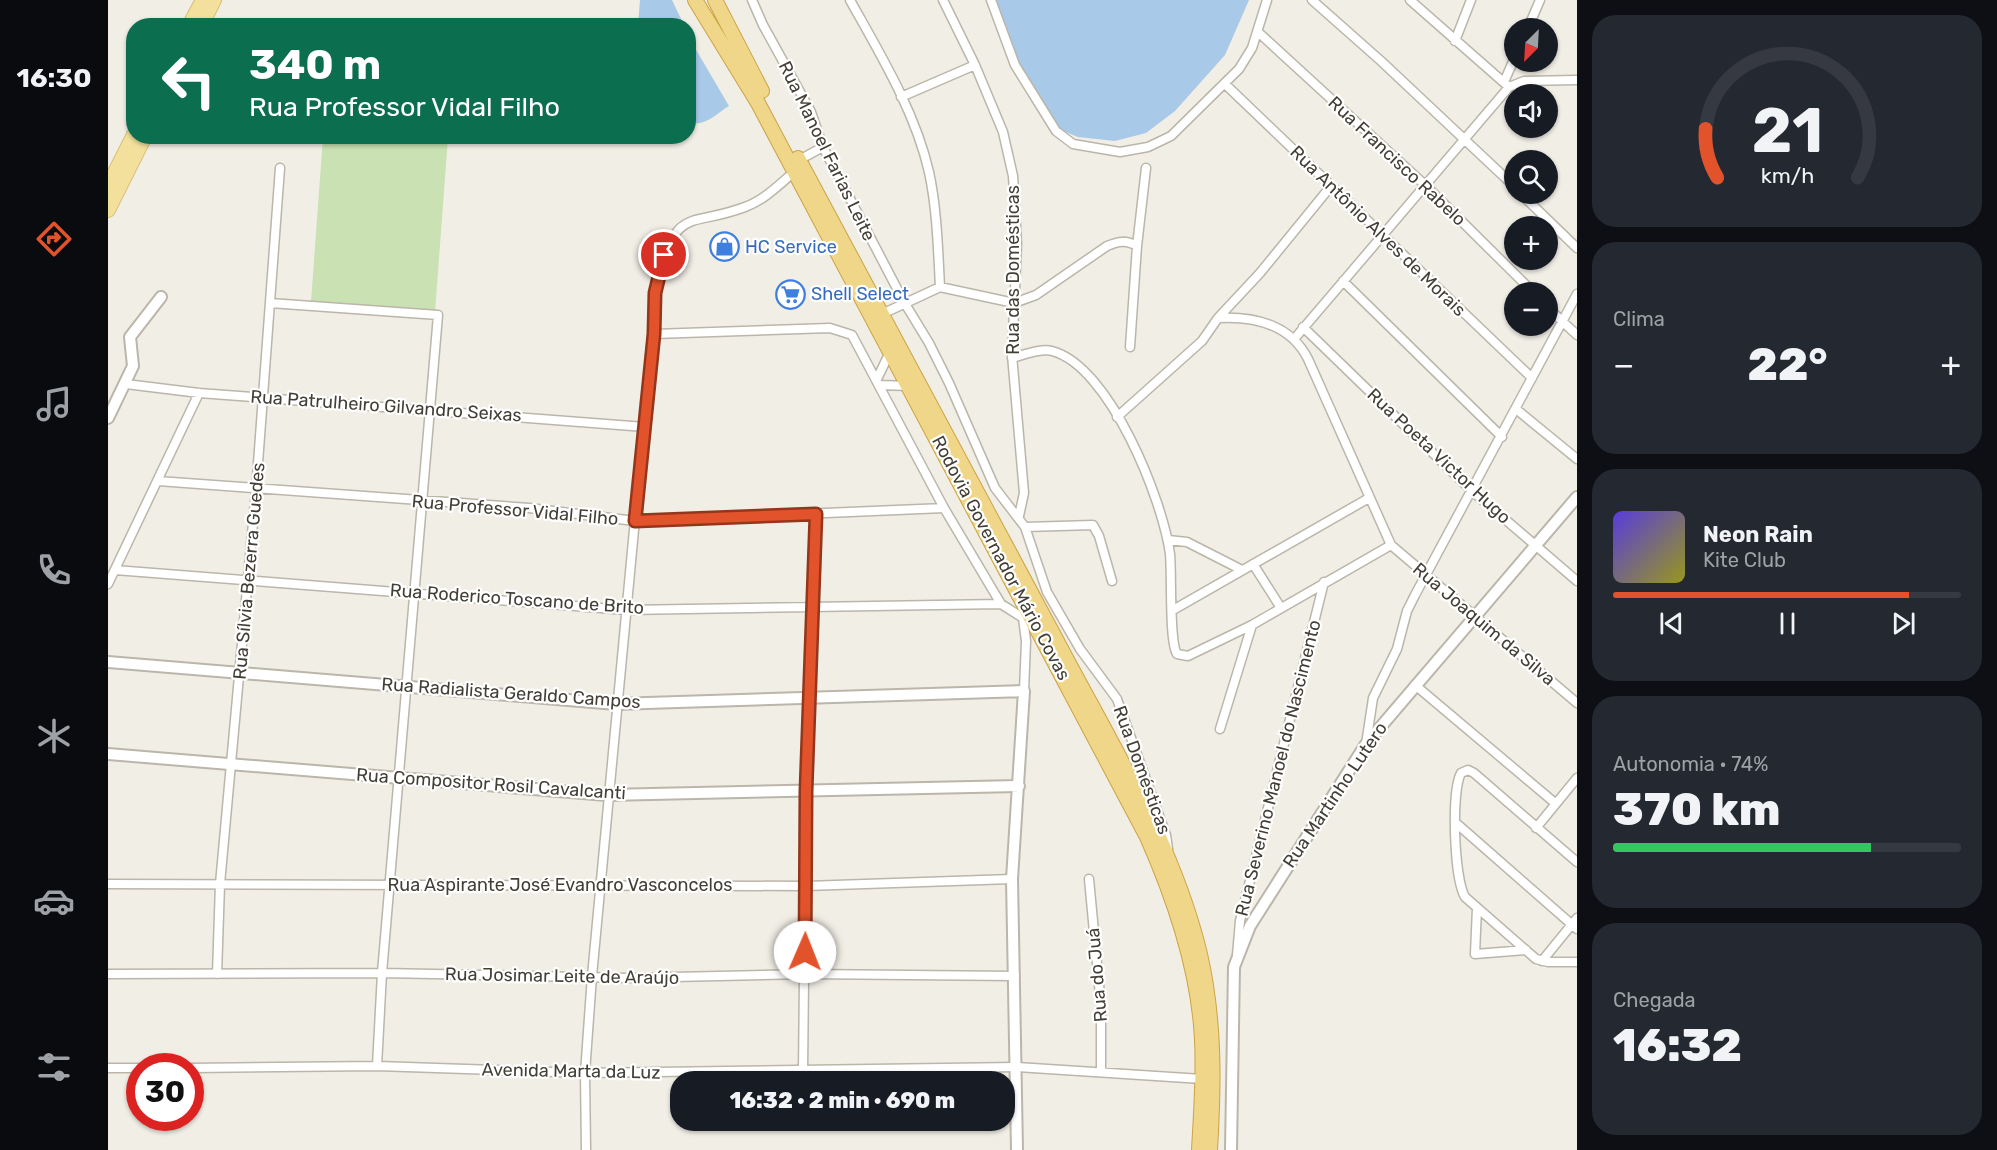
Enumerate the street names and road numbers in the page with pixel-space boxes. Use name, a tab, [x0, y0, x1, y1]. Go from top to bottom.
street label: Rua Manoel Farias Leite	[774, 57, 880, 245]
street label: Rua Francisco Rabelo	[1324, 92, 1470, 230]
street label: Rua Antônio Alves de Morais	[1285, 141, 1471, 321]
street label: Rua das Domésticas	[1002, 185, 1024, 355]
street label: Rua Poeta Victor Hugo	[1363, 384, 1515, 528]
street label: Rua Patrulheiro Gilvandro Seixas	[250, 386, 522, 426]
street label: Rodovia Governador Mário Covas	[927, 432, 1075, 684]
street label: Rua Sílvia Bezerra Guedes	[229, 462, 269, 680]
street label: Rua Professor Vidal Filho	[411, 490, 619, 530]
street label: Rua Joaquim da Silva	[1408, 558, 1560, 690]
street label: Rua Roderico Toscano de Brito	[389, 579, 645, 619]
street label: Rua Severino Manoel do Nascimento	[1231, 618, 1325, 918]
street label: Rua Radialista Geraldo Campos	[381, 673, 641, 713]
street label: Rua Domésticas	[1109, 703, 1175, 837]
street label: Rua Martinho Lutero	[1278, 718, 1392, 872]
street label: Rua Compositor Rosil Cavalcanti	[355, 764, 627, 804]
street label: Rua Aspirante José Evandro Vasconcelos	[388, 874, 732, 896]
street label: Rua do Juá	[1082, 927, 1112, 1023]
street label: Rua Josimar Leite de Araújo	[445, 963, 679, 989]
street label: Avenida Marta da Luz	[481, 1058, 661, 1084]

